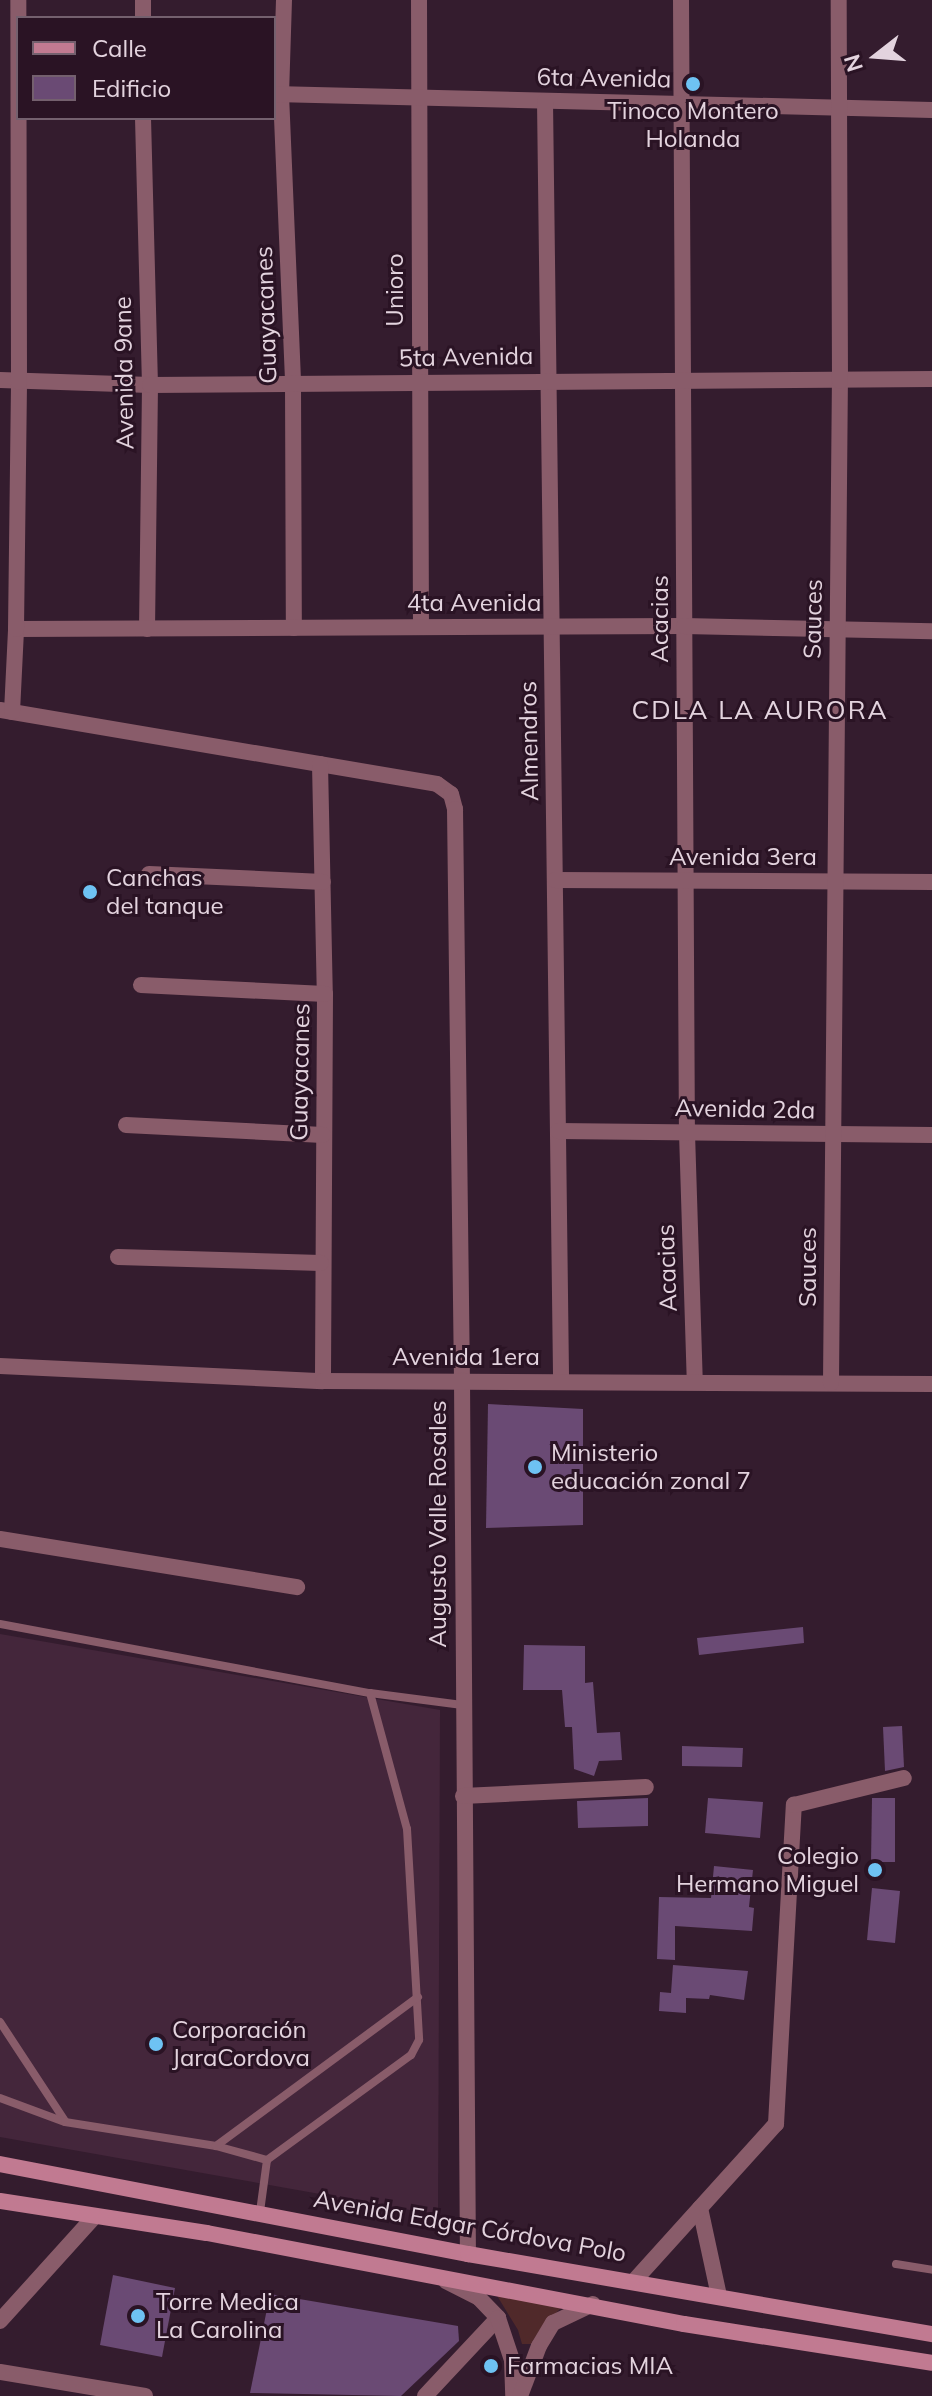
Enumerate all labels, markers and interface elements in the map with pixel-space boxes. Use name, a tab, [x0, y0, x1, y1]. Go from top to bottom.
legend	[16, 16, 276, 120]
north arrow	[836, 16, 916, 96]
text: Calle	[92, 33, 147, 63]
text: N	[837, 51, 869, 75]
street label: 6ta Avenida	[536, 62, 672, 94]
text: Edificio	[92, 73, 171, 103]
marker: Tinoco Montero Holanda	[684, 75, 702, 93]
place label: Tinoco Montero Holanda	[607, 97, 779, 153]
street label: Guayacanes	[249, 246, 283, 384]
street label: Unioro	[381, 253, 409, 327]
street label: Avenida 9ane	[108, 296, 140, 450]
street label: 5ta Avenida	[398, 341, 534, 373]
street label: Acacias	[646, 575, 674, 663]
street label: Sauces	[798, 579, 828, 659]
street label: 4ta Avenida	[407, 589, 541, 617]
street label: Almendros	[514, 681, 544, 801]
district label: CDLA LA AURORA	[632, 694, 888, 726]
street label: Avenida 3era	[669, 843, 817, 871]
place label: Canchas del tanque	[106, 864, 224, 920]
marker: Canchas del tanque	[81, 883, 99, 901]
street label: Guayacanes	[284, 1003, 316, 1141]
street label: Avenida 2da	[674, 1093, 816, 1125]
street label: Acacias	[651, 1224, 683, 1312]
street label: Sauces	[794, 1227, 822, 1307]
street label: Avenida 1era	[392, 1343, 540, 1371]
street label: Augusto Valle Rosales	[424, 1400, 452, 1648]
place label: Ministerio educación zonal 7	[551, 1439, 751, 1495]
marker: Ministerio educación zonal 7	[526, 1458, 544, 1476]
place label: Colegio Hermano Miguel	[676, 1842, 859, 1898]
marker: Colegio Hermano Miguel	[866, 1861, 884, 1879]
place label: Corporación JaraCordova	[172, 2016, 310, 2072]
marker: Corporación JaraCordova	[147, 2035, 165, 2053]
street label: Avenida Edgar Córdova Polo	[311, 2184, 629, 2268]
place label: Torre Medica La Carolina	[156, 2288, 299, 2344]
marker: Torre Medica La Carolina	[127, 2305, 149, 2327]
place label: Farmacias MIA	[507, 2352, 673, 2380]
marker: Farmacias MIA	[482, 2357, 500, 2375]

